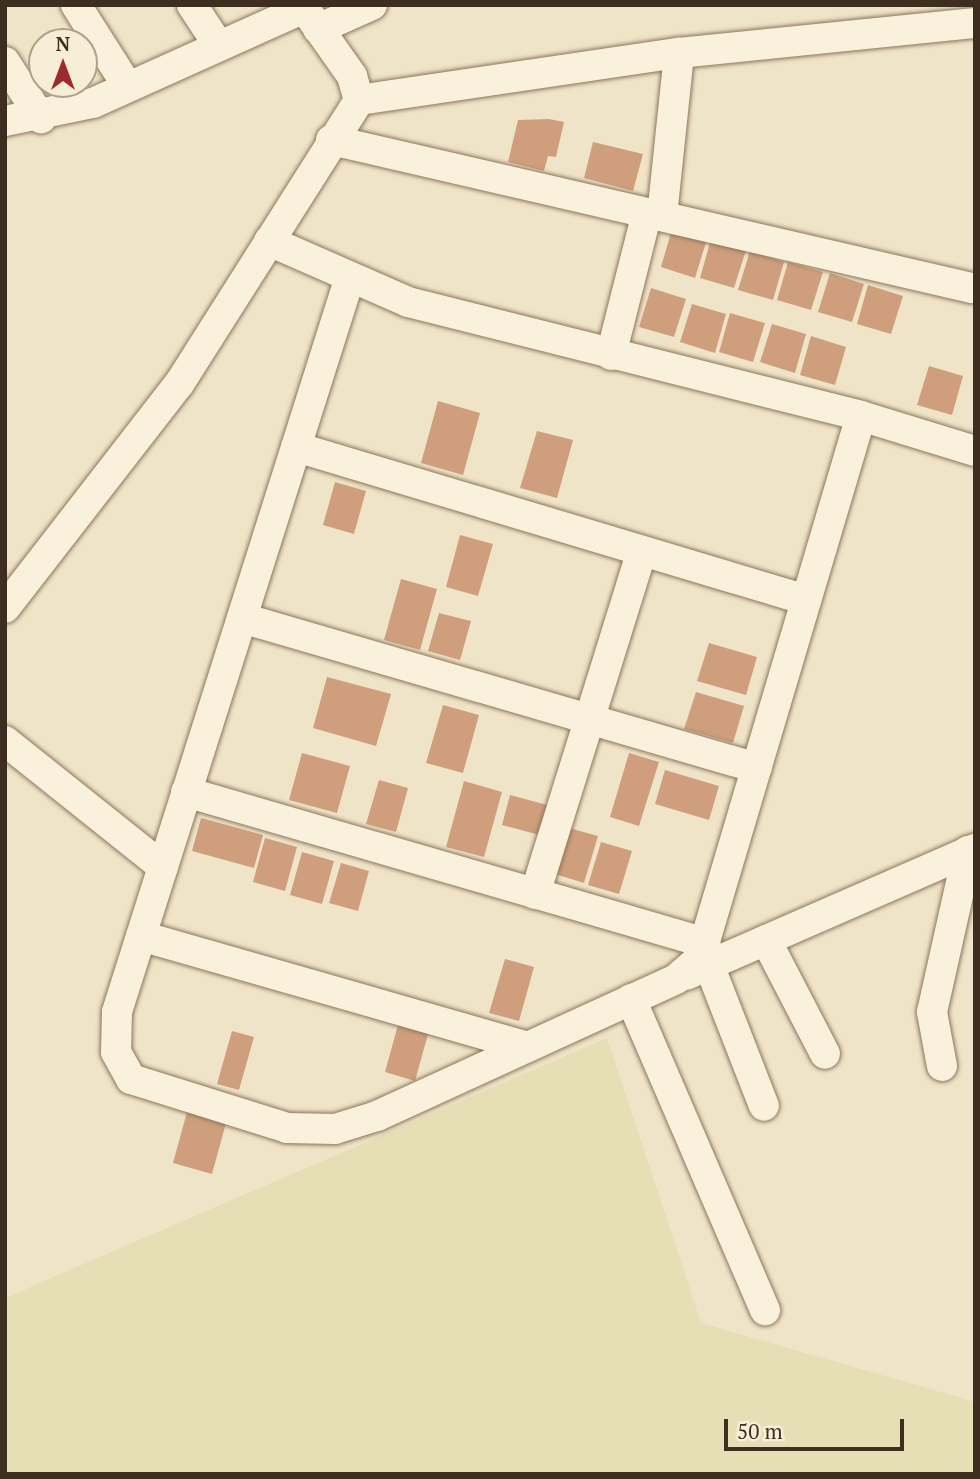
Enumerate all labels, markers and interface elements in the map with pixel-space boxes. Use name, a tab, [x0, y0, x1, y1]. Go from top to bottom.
north arrow	[28, 28, 98, 98]
text: N	[56, 31, 70, 56]
scale bar	[728, 1406, 908, 1450]
text: 50 m	[737, 1417, 783, 1445]

